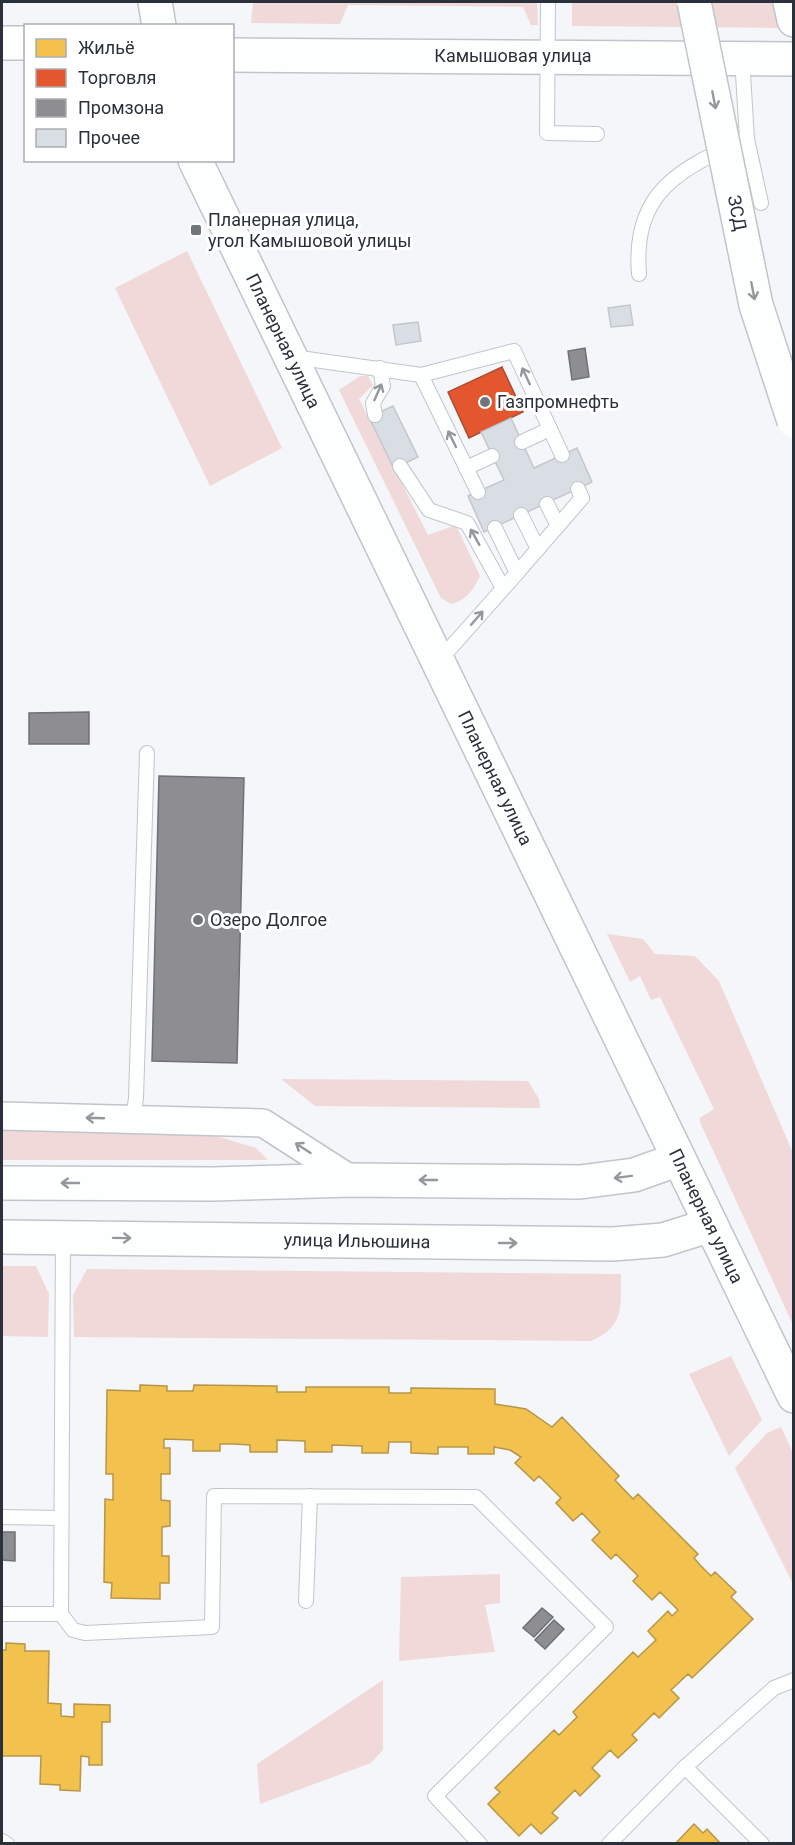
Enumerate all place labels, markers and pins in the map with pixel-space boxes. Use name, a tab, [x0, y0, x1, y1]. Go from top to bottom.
place label: Планерная улица, угол Камышовой улицы	[208, 209, 411, 251]
marker: Планерная улица, угол Камышовой улицы	[189, 223, 203, 237]
place label: Газпромнефть	[497, 391, 619, 412]
marker: Газпромнефть	[478, 395, 492, 409]
place label: Озеро Долгое	[210, 909, 327, 930]
marker: Озеро Долгое	[191, 913, 205, 927]

